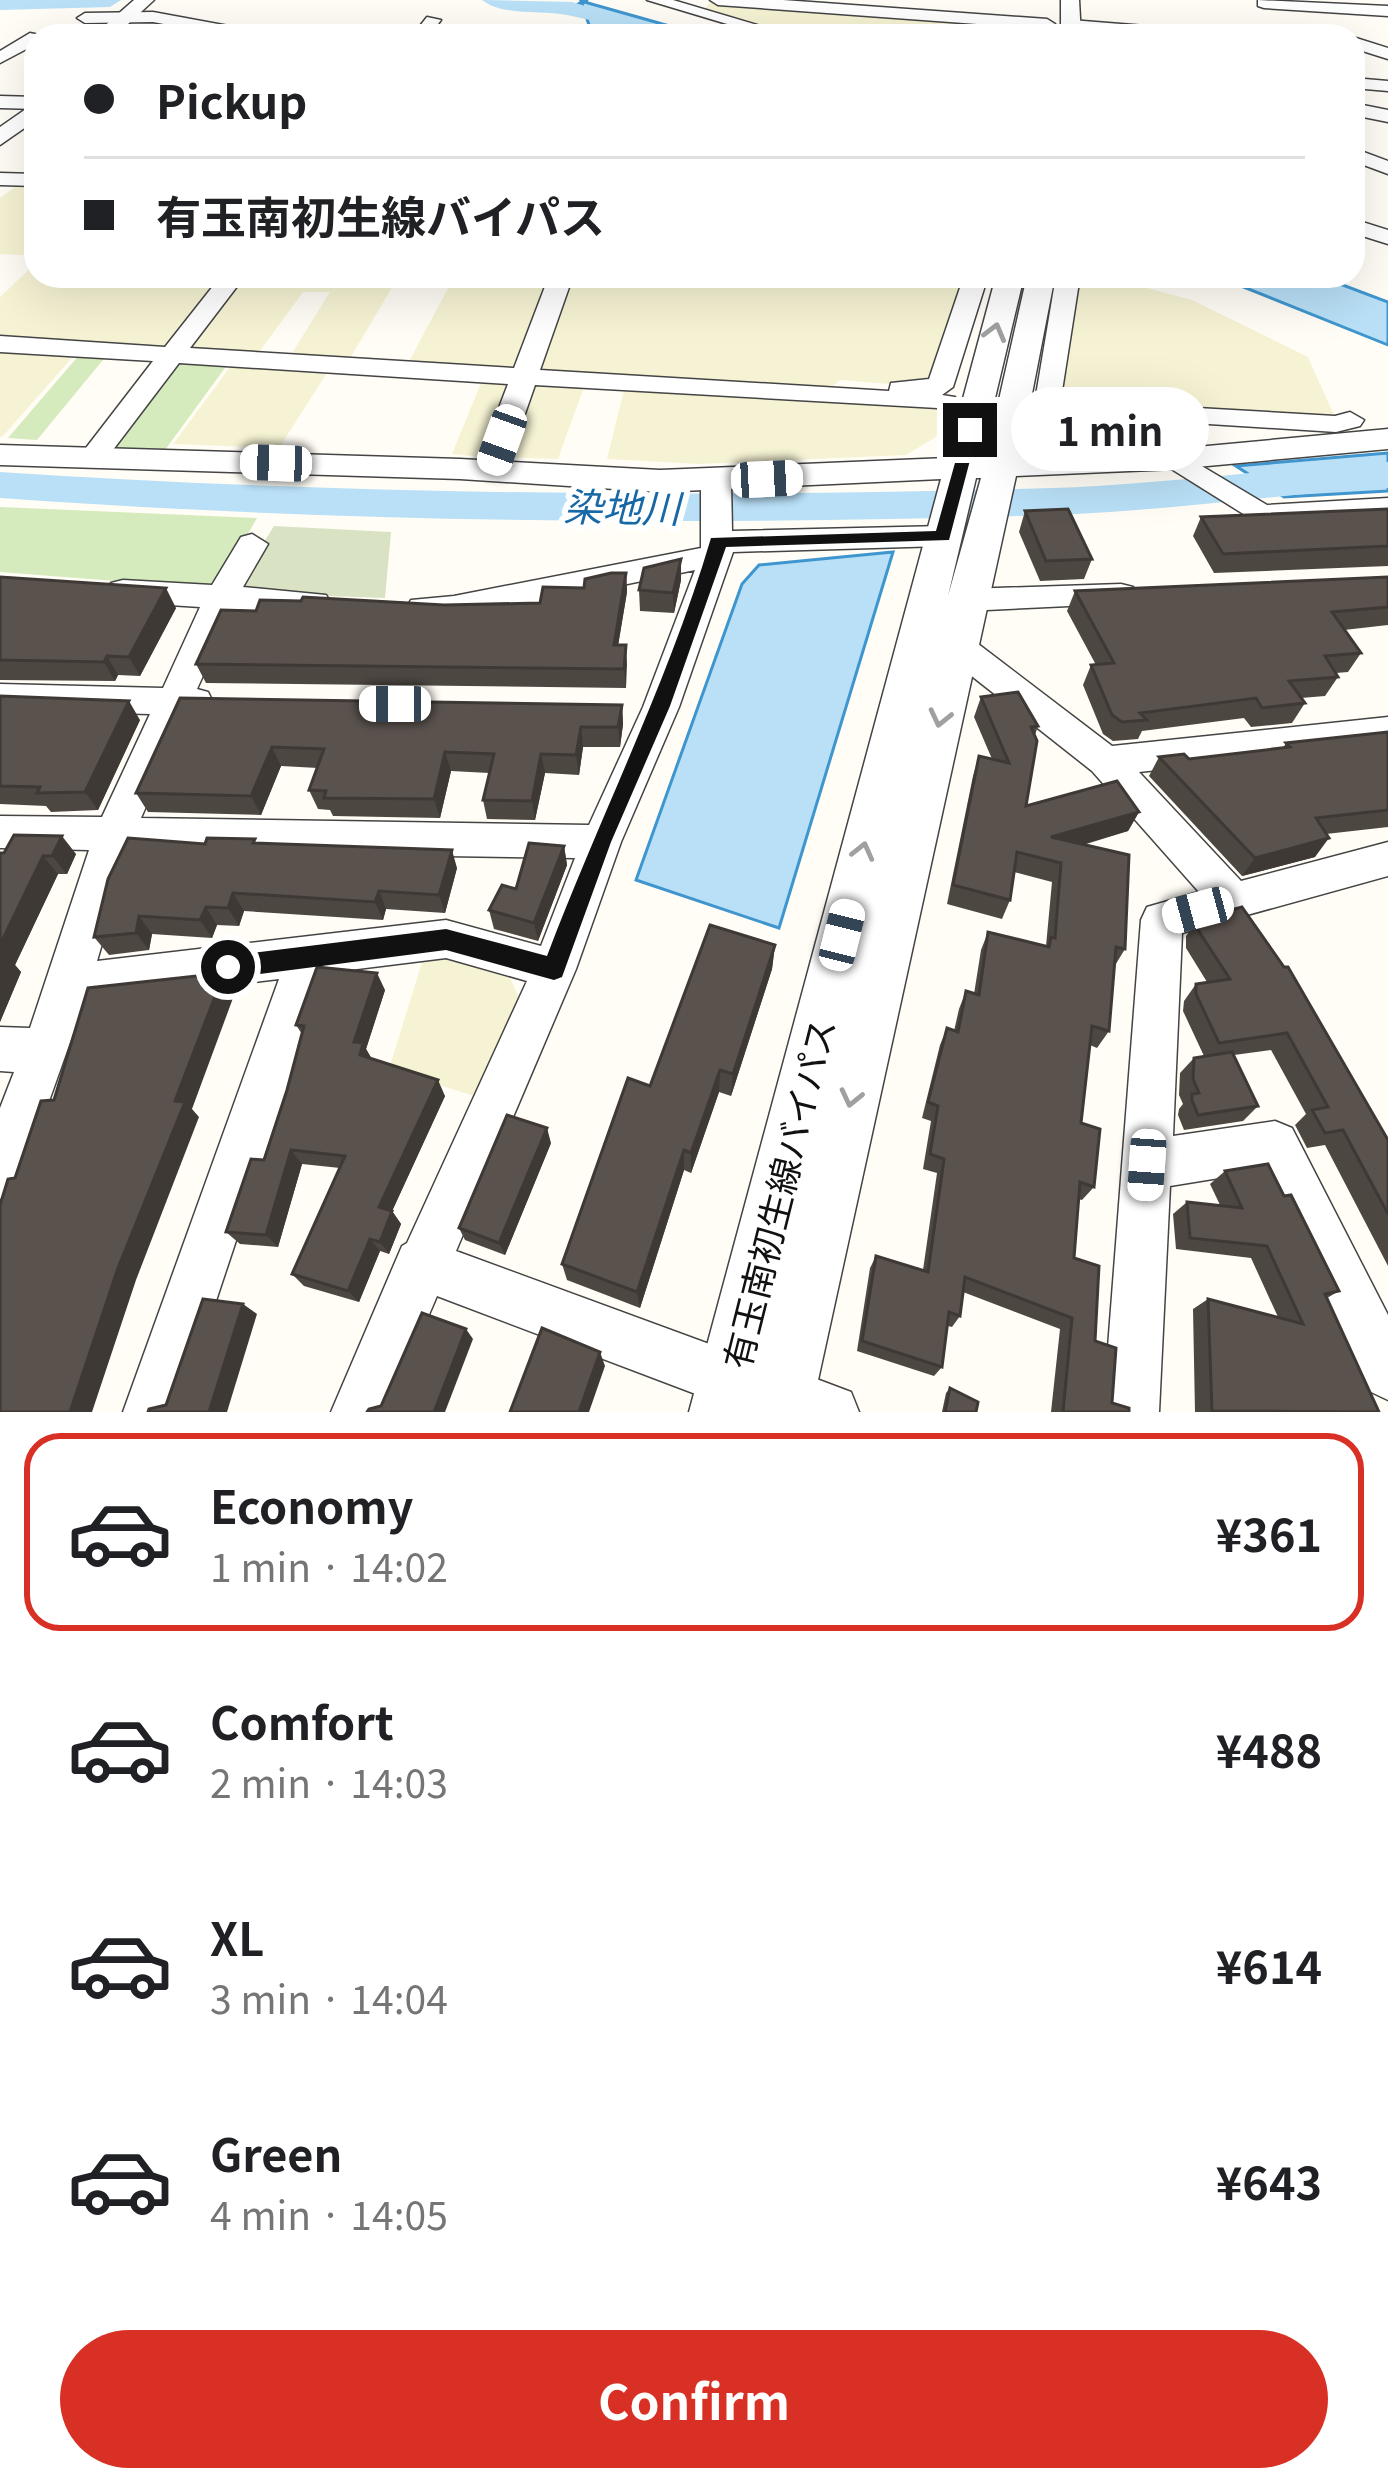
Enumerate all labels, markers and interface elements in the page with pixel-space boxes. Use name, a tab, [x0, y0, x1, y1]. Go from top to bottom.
text: Pickup	[156, 67, 307, 132]
text: 有玉南初生線バイパス	[156, 182, 605, 247]
one-way arrow	[981, 322, 1006, 342]
callout: 1 min	[1012, 388, 1210, 472]
car	[473, 400, 531, 480]
text: 1 min	[1057, 401, 1163, 457]
route end	[943, 403, 997, 457]
car	[239, 444, 313, 482]
car	[730, 459, 804, 499]
water label: 染地川	[563, 476, 685, 534]
car	[359, 686, 431, 722]
one-way arrow	[929, 707, 954, 728]
one-way arrow	[849, 841, 874, 861]
car	[1159, 883, 1237, 937]
car	[816, 896, 868, 974]
route start	[201, 940, 255, 994]
street label: 有玉南初生線バイパス	[708, 1012, 846, 1374]
one-way arrow	[840, 1087, 865, 1107]
car	[1127, 1128, 1167, 1202]
text: Economy	[210, 1472, 413, 1537]
icon: car	[66, 1478, 174, 1586]
text: ¥361	[1216, 1500, 1322, 1565]
text: 1 min · 14:02	[210, 1537, 448, 1593]
text: Comfort	[210, 1688, 394, 1753]
icon: car	[66, 1694, 174, 1802]
text: ¥488	[1216, 1716, 1322, 1781]
text: 2 min · 14:03	[210, 1753, 448, 1809]
text: XL	[210, 1904, 264, 1969]
icon: car	[66, 1910, 174, 2018]
text: ¥614	[1216, 1932, 1322, 1997]
text: 3 min · 14:04	[210, 1969, 448, 2025]
text: Green	[210, 2120, 342, 2185]
icon: car	[66, 2126, 174, 2234]
text: ¥643	[1216, 2148, 1322, 2213]
text: 4 min · 14:05	[210, 2185, 448, 2241]
button: Confirm	[60, 2330, 1328, 2468]

